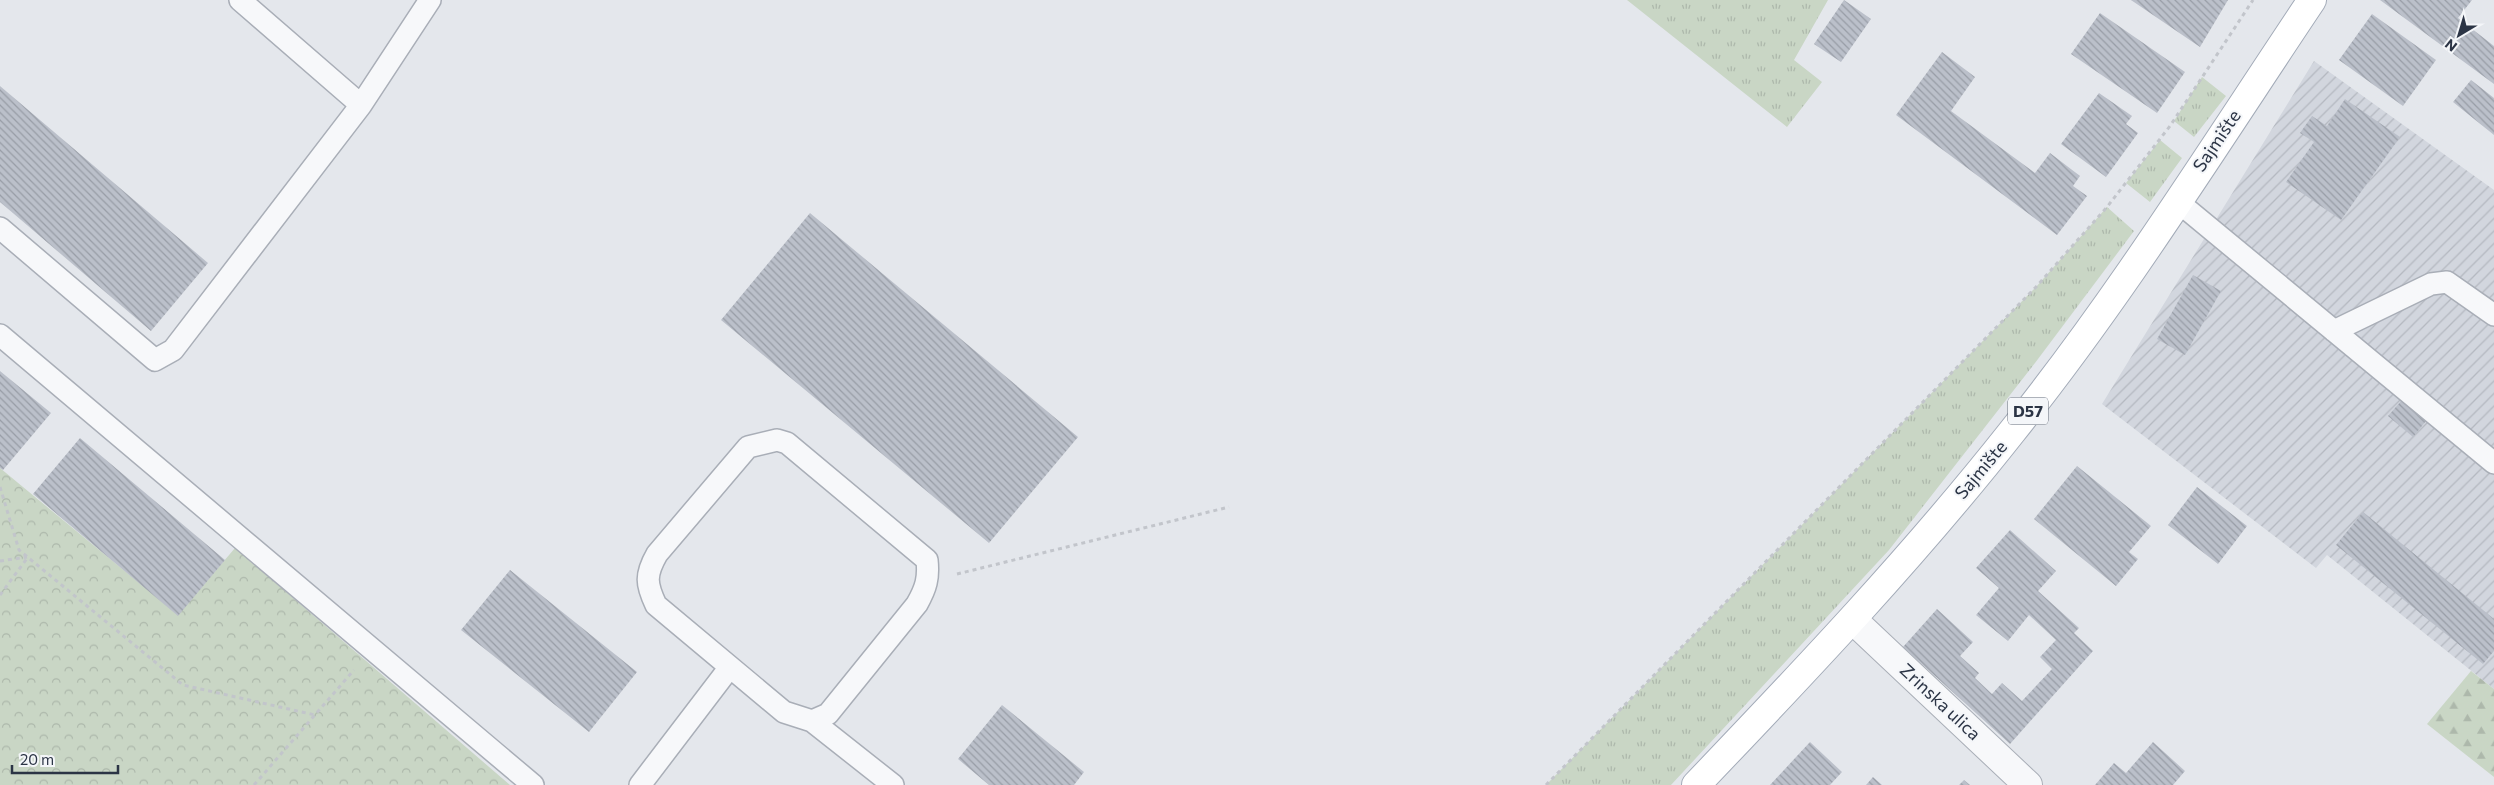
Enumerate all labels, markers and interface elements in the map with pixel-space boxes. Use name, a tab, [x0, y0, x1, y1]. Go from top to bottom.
north arrow	[2434, 10, 2484, 60]
text: N	[2441, 36, 2460, 56]
street label: Sajmište	[2188, 105, 2245, 176]
road number: D57	[2008, 398, 2048, 424]
street label: Sajmište	[1949, 436, 2011, 503]
street label: Zrinska ulica	[1896, 658, 1986, 744]
scale bar	[12, 742, 119, 774]
text: 20 m	[20, 750, 54, 768]

